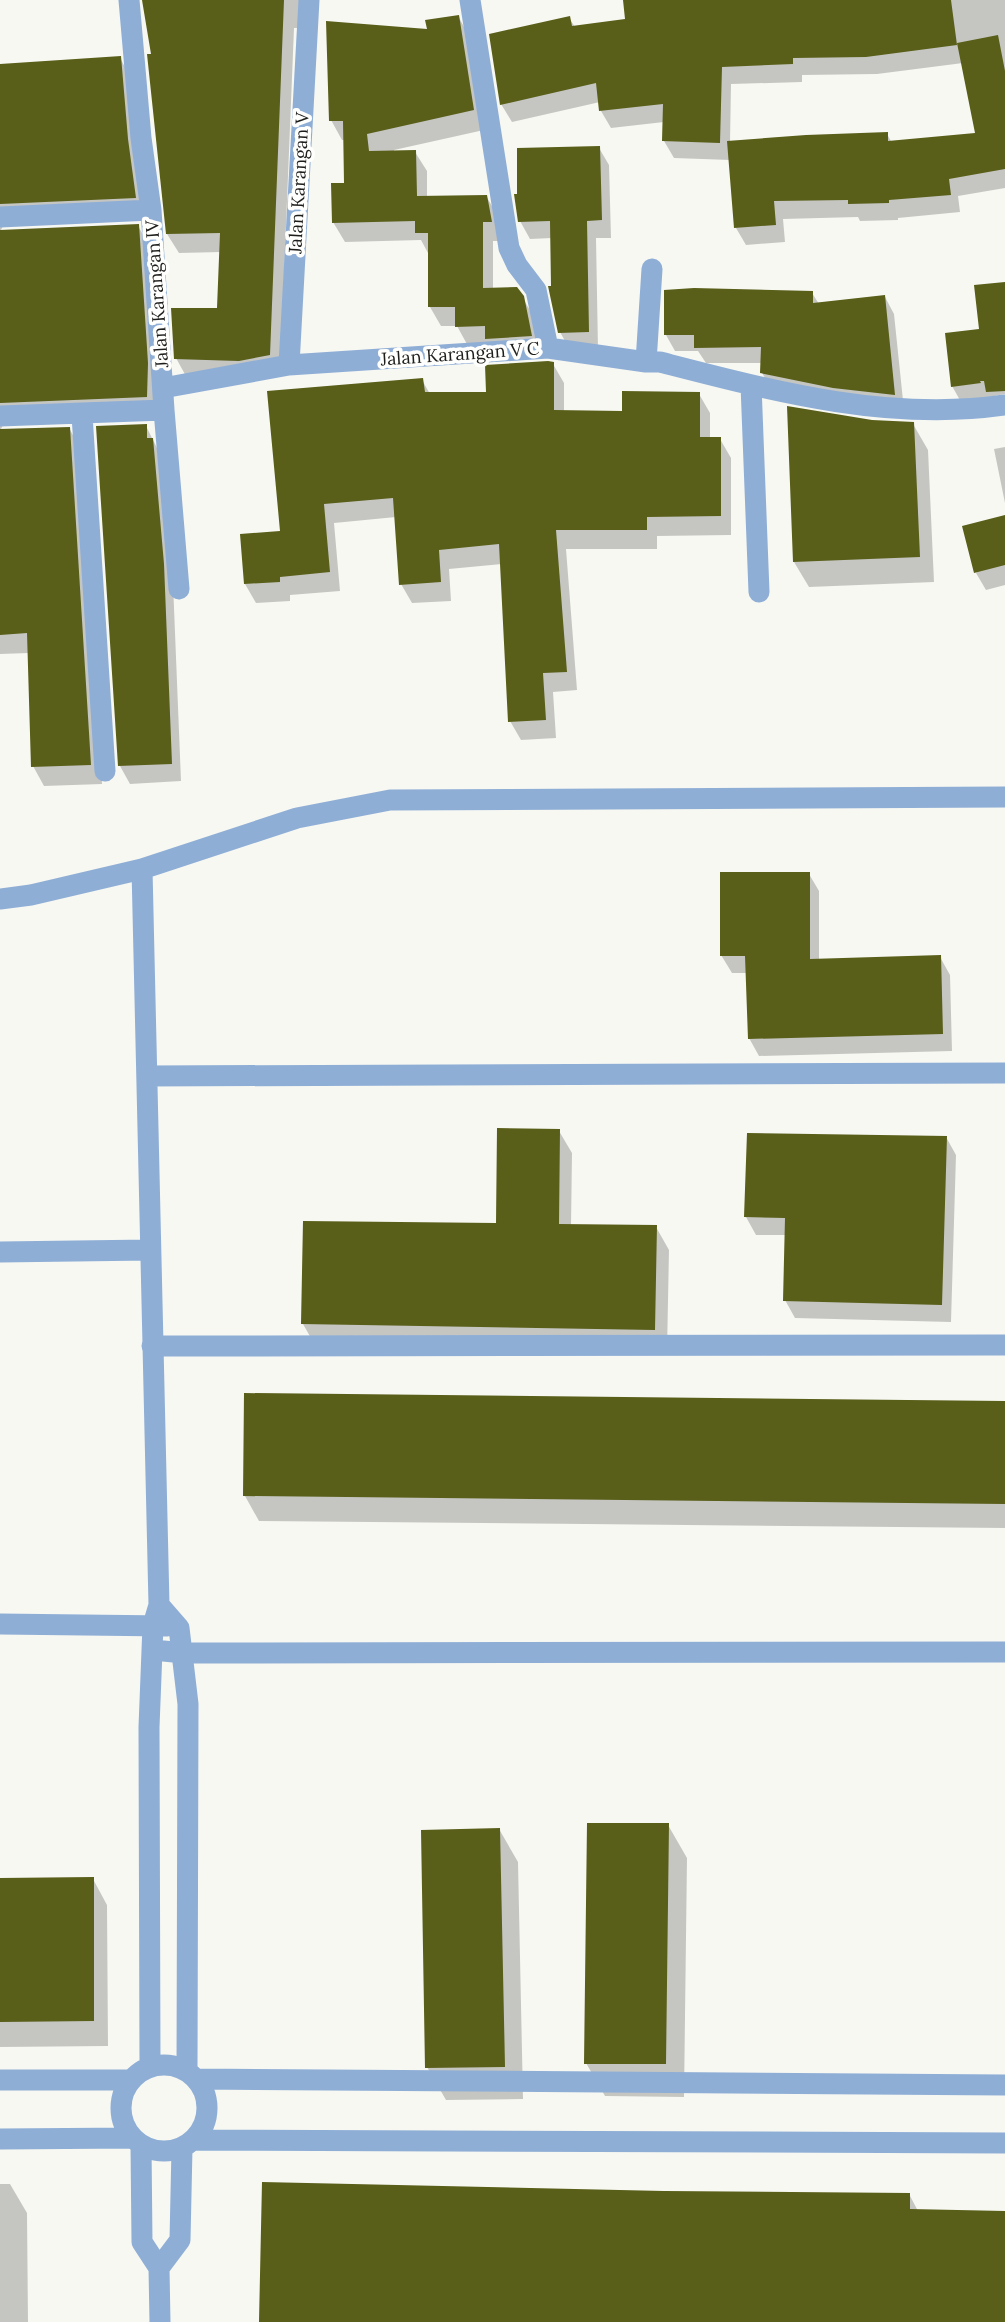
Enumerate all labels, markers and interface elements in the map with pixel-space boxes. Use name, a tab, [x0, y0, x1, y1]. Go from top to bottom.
street label: Jalan Karangan V	[283, 110, 314, 255]
street label: Jalan Karangan IV	[140, 218, 173, 370]
street label: Jalan Karangan V C	[379, 336, 540, 371]

